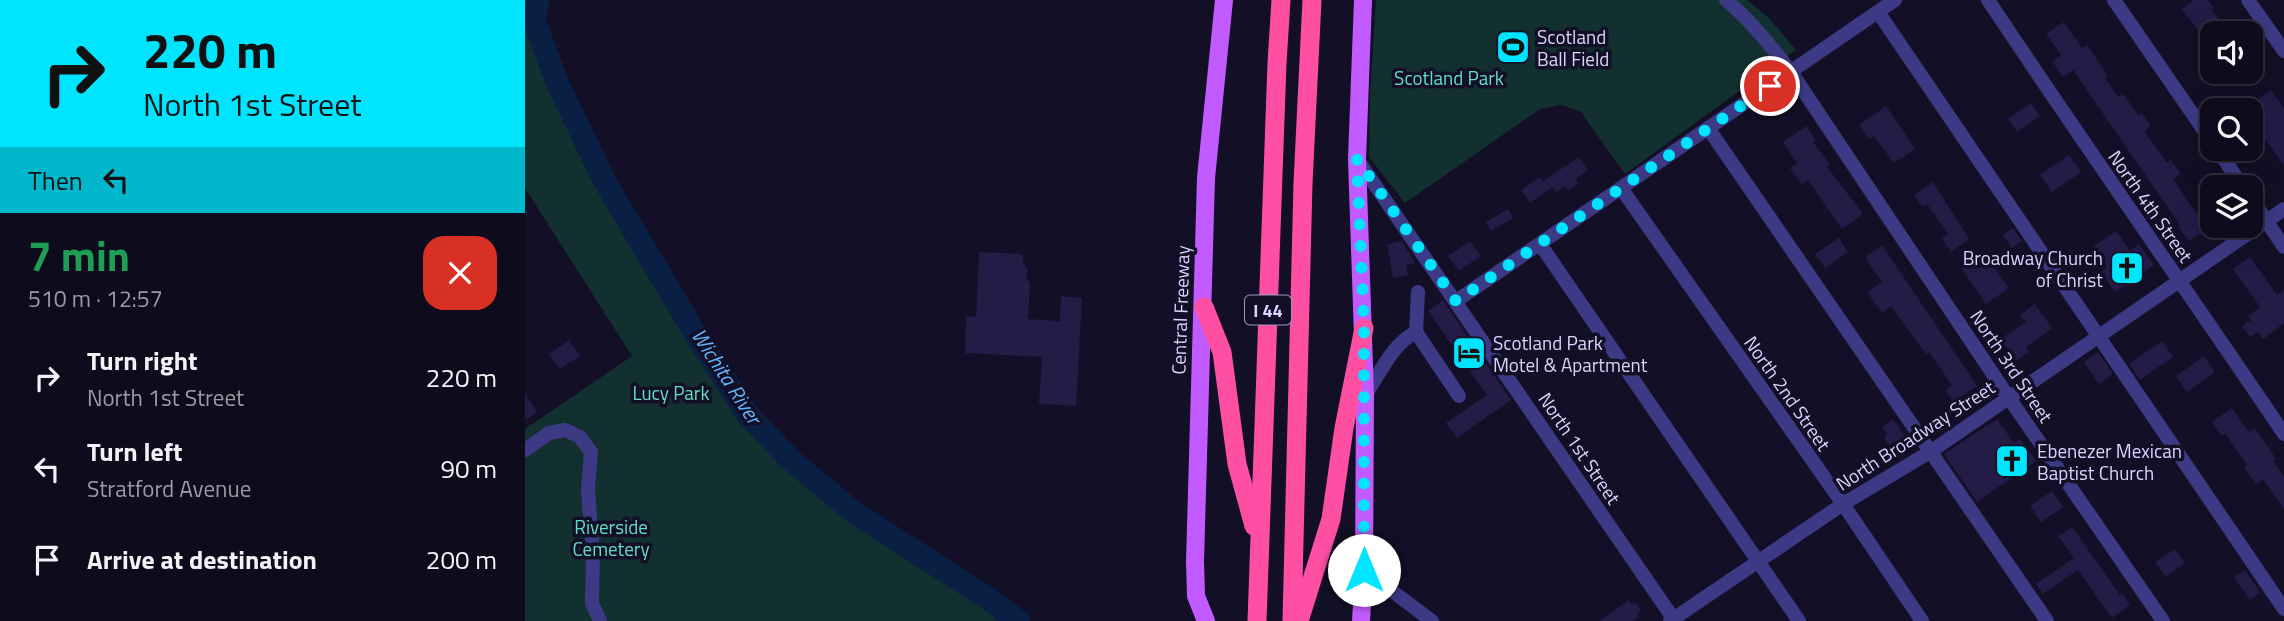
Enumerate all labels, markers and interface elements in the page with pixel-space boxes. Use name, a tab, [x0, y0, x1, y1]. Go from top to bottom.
text: 220 m	[143, 12, 277, 87]
map controls	[2200, 21, 2263, 238]
button: sound	[2200, 21, 2263, 84]
place label: Scotland Ball Field	[1537, 22, 1609, 73]
icon: right	[28, 28, 119, 119]
sports icon: Scotland Ball Field	[1494, 28, 1532, 66]
pin	[1740, 56, 1800, 116]
park label: Scotland Park	[1394, 63, 1504, 92]
icon: arrive	[1751, 67, 1789, 105]
text: North 1st Street	[143, 80, 361, 128]
button: search	[2200, 98, 2263, 161]
street label: North 4th Street	[2102, 144, 2201, 268]
text: Then	[28, 161, 83, 200]
icon: left	[97, 161, 135, 199]
button: layers	[2200, 175, 2263, 238]
text: 7 min	[28, 223, 130, 287]
button: close	[423, 236, 497, 310]
place label: Broadway Church of Christ	[1963, 243, 2103, 294]
street label: Central Freeway	[1163, 245, 1197, 375]
church icon: Broadway Church of Christ	[2108, 249, 2146, 287]
text: 510 m · 12:57	[28, 281, 163, 316]
road number: I 44	[1245, 296, 1291, 324]
street label: North 3rd Street	[1963, 304, 2061, 429]
water label: Wichita River	[684, 322, 771, 432]
place label: Scotland Park Motel & Apartment	[1493, 328, 1648, 379]
street label: North 2nd Street	[1738, 330, 1839, 457]
hotel icon: Scotland Park Motel & Apartment	[1450, 334, 1488, 372]
text: Turn right	[87, 341, 198, 380]
text: 220 m	[426, 358, 497, 397]
icon: right	[28, 359, 66, 397]
street label: North Broadway Street	[1830, 372, 2000, 497]
park label: Lucy Park	[632, 378, 710, 407]
text: North 1st Street	[87, 380, 244, 415]
street label: North 1st Street	[1532, 386, 1628, 510]
text: Turn left	[87, 432, 182, 471]
place label: Ebenezer Mexican Baptist Church	[2037, 436, 2182, 487]
church icon: Ebenezer Mexican Baptist Church	[1993, 442, 2031, 480]
text: 90 m	[440, 449, 497, 488]
icon: left	[28, 450, 66, 488]
text: Stratford Avenue	[87, 471, 251, 506]
park label: Riverside Cemetery	[572, 512, 650, 563]
position arrow	[1327, 533, 1401, 607]
text: Arrive at destination	[87, 540, 317, 579]
text: 200 m	[426, 540, 497, 579]
icon: arrive	[28, 541, 66, 579]

